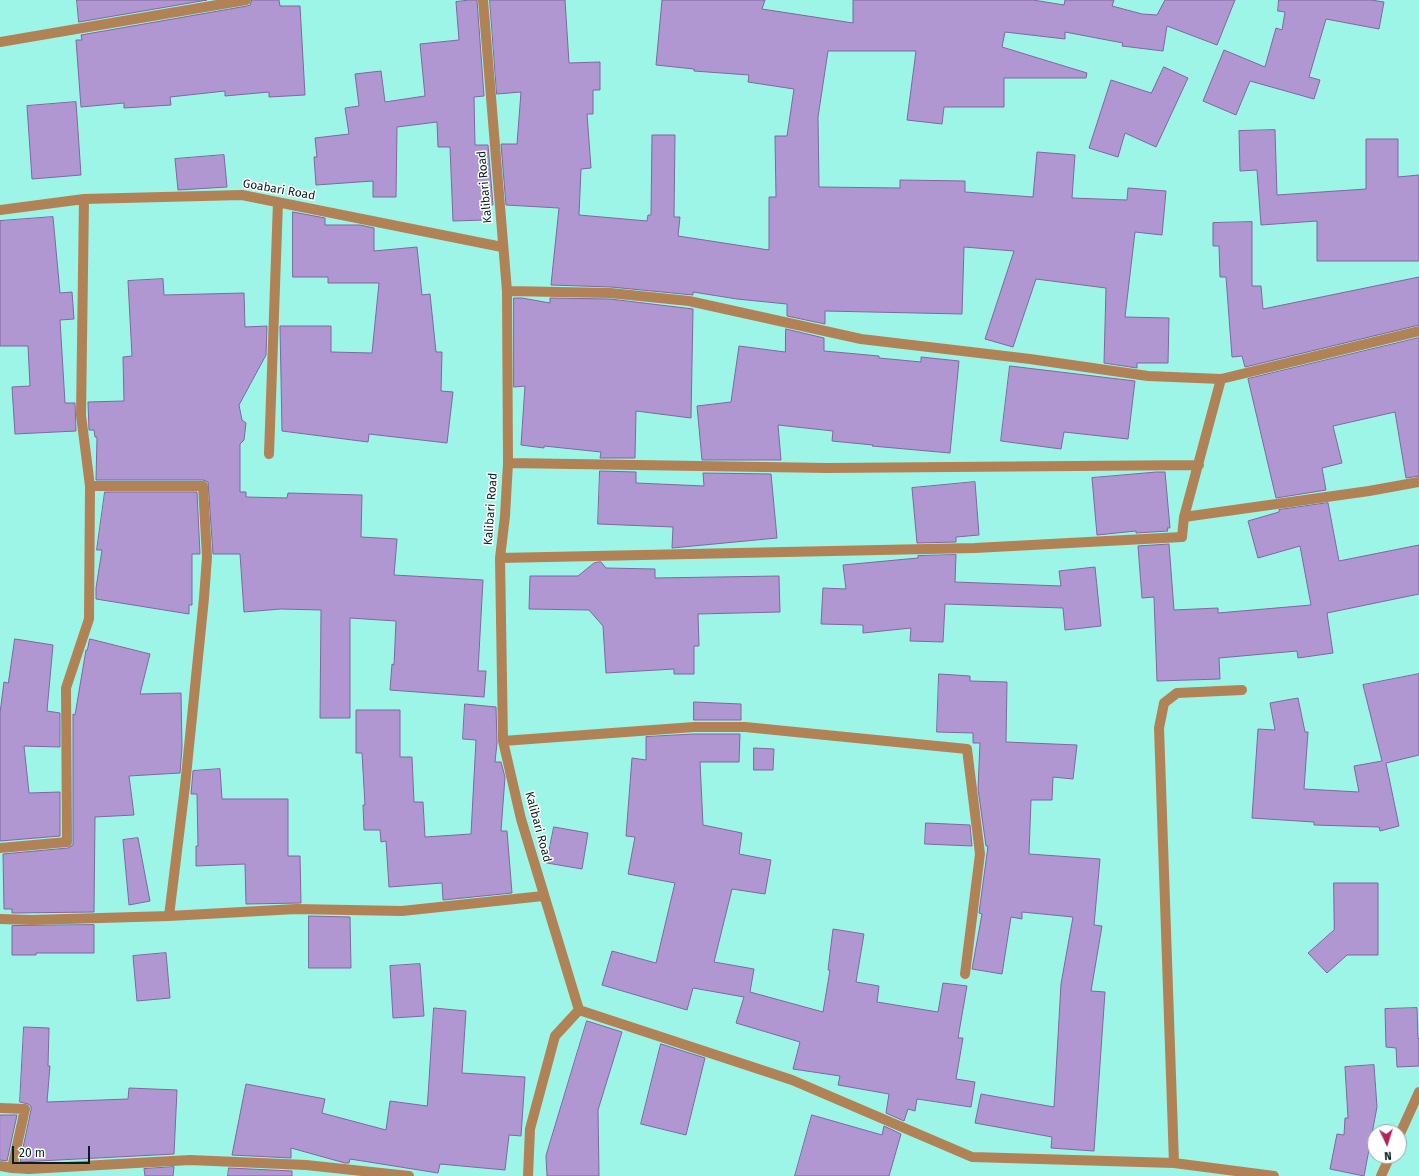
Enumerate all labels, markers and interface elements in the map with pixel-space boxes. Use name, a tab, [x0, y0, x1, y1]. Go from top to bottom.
street label: Kalibari Road	[475, 150, 495, 224]
street label: Goabari Road	[242, 177, 316, 203]
street label: Kalibari Road	[481, 472, 501, 546]
street label: Kalibari Road	[522, 790, 554, 864]
north arrow	[1367, 1124, 1407, 1164]
scale bar	[14, 1138, 92, 1164]
text: 20 m	[19, 1146, 45, 1160]
text: N	[1384, 1149, 1392, 1162]

